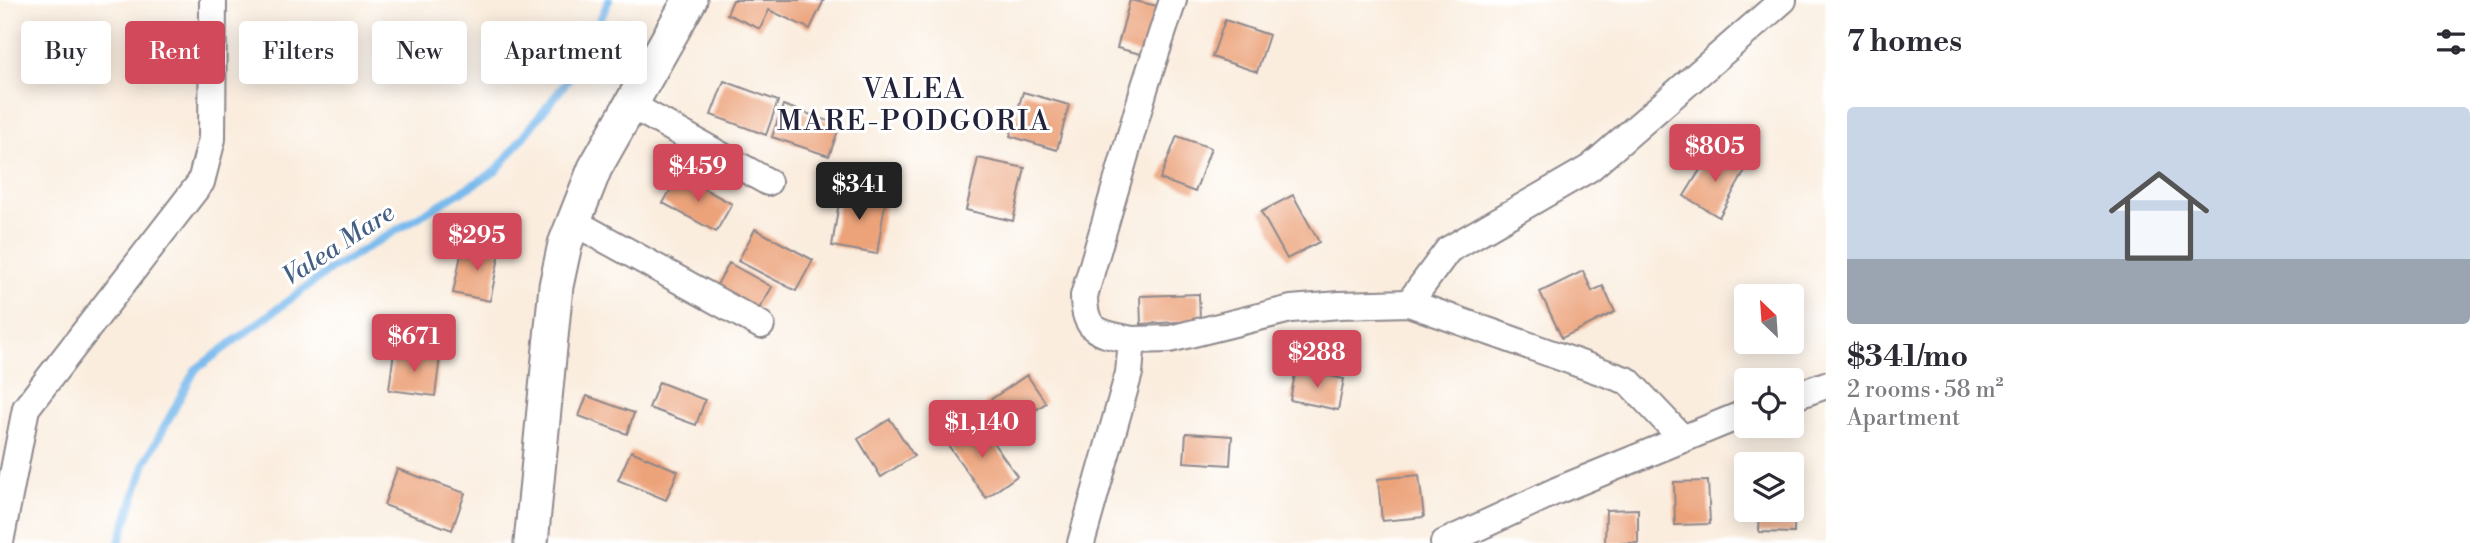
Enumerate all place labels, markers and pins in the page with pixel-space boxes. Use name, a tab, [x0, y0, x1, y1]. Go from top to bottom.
pin: $805	[1674, 124, 1756, 184]
pin: $459	[657, 144, 739, 204]
pin: $341	[818, 162, 900, 222]
pin: $295	[436, 214, 518, 273]
pin: $671	[373, 314, 455, 374]
pin: $288	[1276, 330, 1358, 390]
pin: $1,140	[925, 400, 1039, 460]

